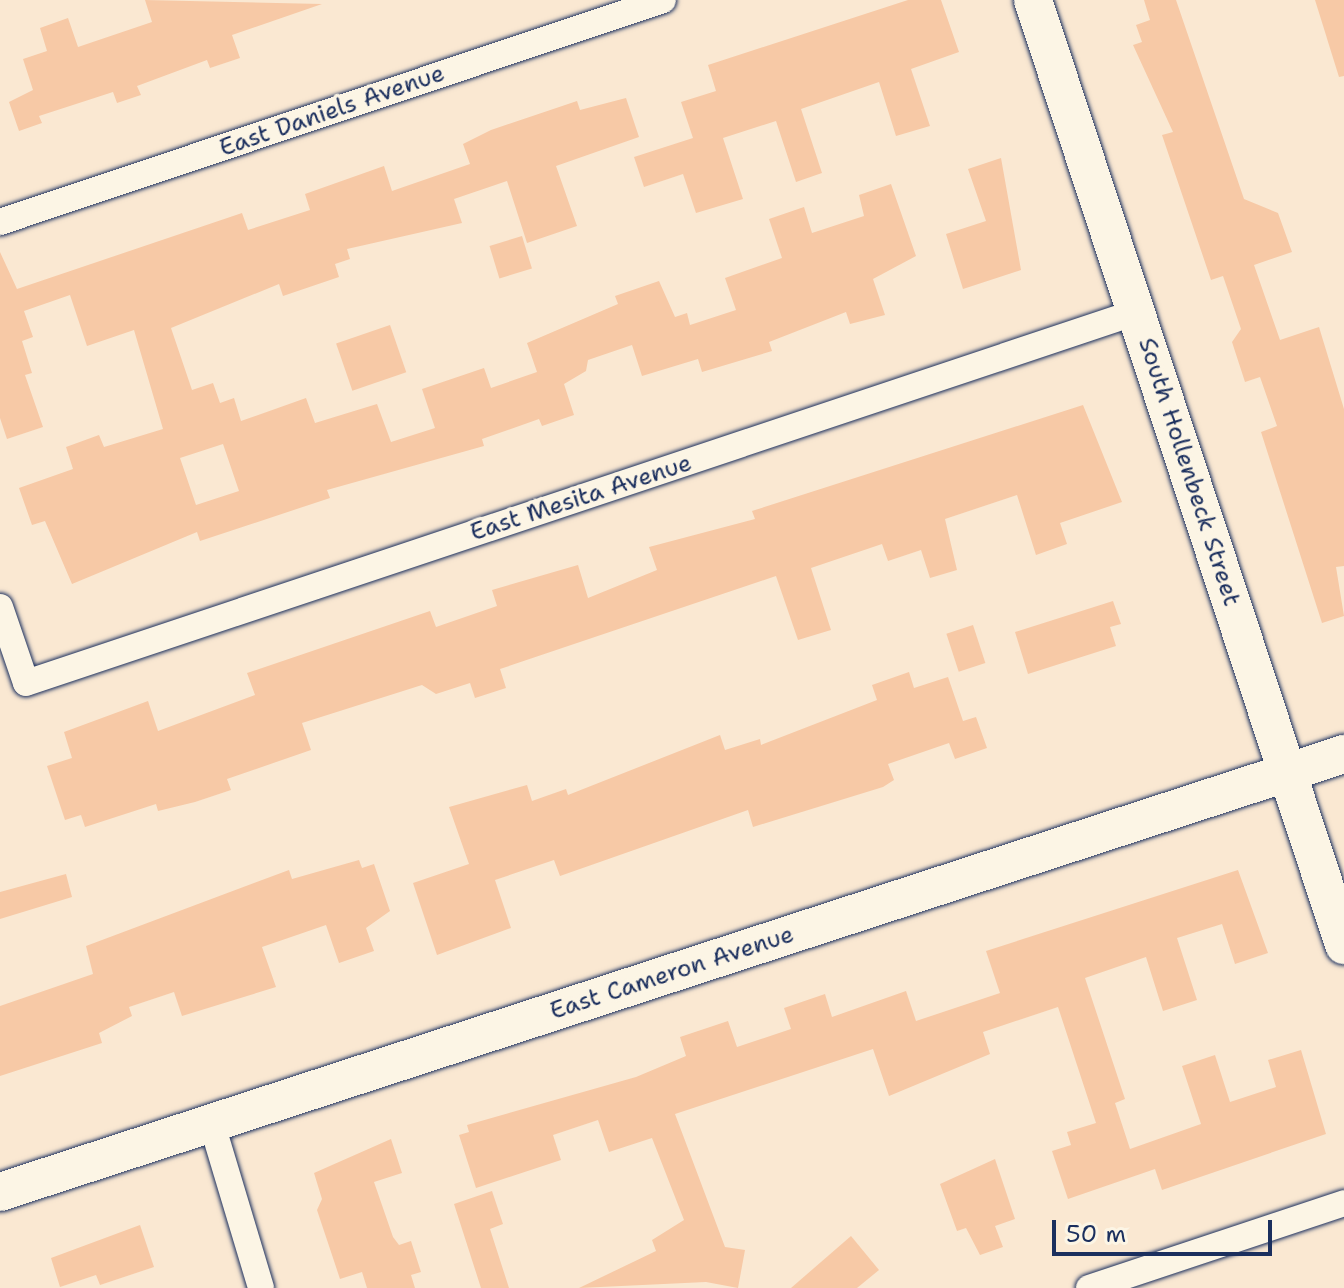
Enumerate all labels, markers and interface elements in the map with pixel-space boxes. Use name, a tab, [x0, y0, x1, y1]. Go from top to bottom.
street label: East Daniels Avenue	[216, 59, 448, 163]
street label: South Hollenbeck Street	[1132, 334, 1246, 610]
street label: East Mesita Avenue	[467, 449, 695, 547]
street label: East Cameron Avenue	[546, 920, 798, 1026]
scale bar	[1056, 1204, 1276, 1254]
text: 50 m	[1066, 1218, 1126, 1250]

